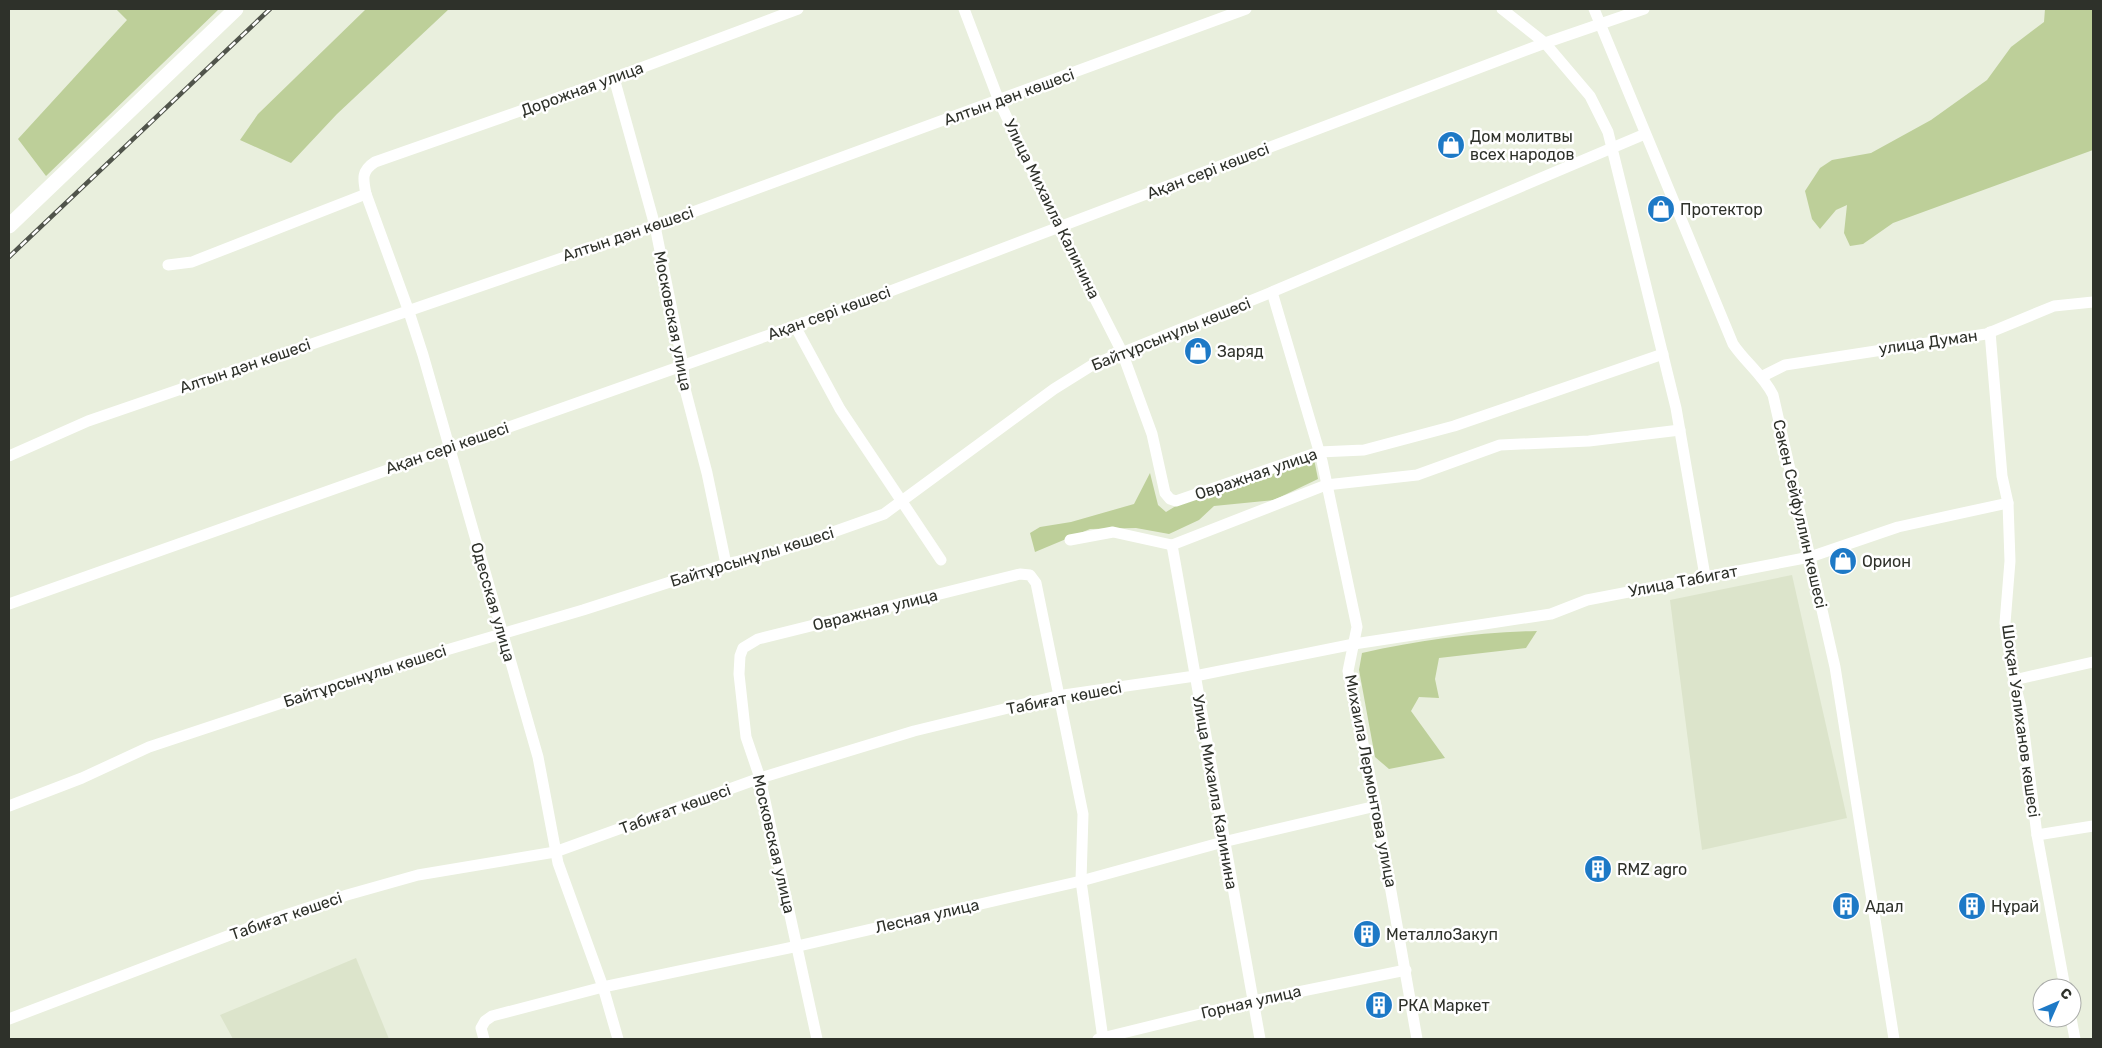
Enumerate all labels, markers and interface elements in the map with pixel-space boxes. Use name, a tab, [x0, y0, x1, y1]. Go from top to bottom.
street label: Дорожная улица	[518, 58, 646, 120]
street label: Алтын дән көшесі	[941, 65, 1077, 129]
street label: Улица Михаила Калинина	[1000, 116, 1104, 302]
place label: Дом молитвы всех народов	[1470, 127, 1574, 164]
shop icon: Дом молитвы всех народов	[1436, 130, 1466, 160]
street label: Ақан сері көшесі	[1144, 139, 1272, 203]
shop icon: Протектор	[1646, 194, 1676, 224]
place label: Протектор	[1680, 200, 1763, 219]
street label: Алтын дән көшесі	[560, 203, 696, 265]
street label: Московская улица	[650, 249, 696, 393]
street label: Ақан сері көшесі	[765, 282, 893, 344]
street label: Байтұрсынұлы көшесі	[1089, 293, 1253, 375]
street label: улица Думан	[1877, 326, 1979, 358]
street label: Алтын дән көшесі	[177, 335, 313, 397]
shop icon: Заряд	[1183, 336, 1213, 366]
place label: Заряд	[1217, 342, 1264, 361]
street label: Ақан сері көшесі	[383, 418, 511, 478]
street label: Сәкен Сейфуллин көшесі	[1769, 418, 1831, 610]
street label: Овражная улица	[1192, 444, 1320, 504]
street label: Байтұрсынұлы көшесі	[668, 523, 836, 591]
street label: Одесская улица	[467, 540, 519, 664]
shop icon: Орион	[1828, 546, 1858, 576]
place label: Орион	[1862, 552, 1911, 571]
street label: Улица Табигат	[1627, 561, 1739, 601]
street label: Овражная улица	[811, 585, 939, 635]
street label: Шоқан Уәлиханов көшесі	[1998, 623, 2044, 819]
street label: Байтұрсынұлы көшесі	[281, 641, 449, 711]
street label: Михаила Лермонтова улица	[1341, 673, 1401, 889]
street label: Табиғат көшесі	[1005, 678, 1123, 718]
street label: Улица Михаила Калинина	[1188, 693, 1242, 891]
street label: Московская улица	[749, 773, 799, 915]
street label: Табиғат көшесі	[617, 780, 733, 838]
building icon: RMZ agro	[1583, 854, 1613, 884]
place label: RMZ agro	[1617, 860, 1687, 879]
street label: Табиғат көшесі	[228, 888, 344, 944]
building icon: Адал	[1831, 891, 1861, 921]
building icon: Нұрай	[1957, 891, 1987, 921]
street label: Лесная улица	[873, 895, 981, 937]
place label: Адал	[1865, 897, 1903, 916]
place label: Нұрай	[1991, 897, 2039, 916]
building icon: МеталлоЗакуп	[1352, 919, 1382, 949]
place label: МеталлоЗакуп	[1386, 925, 1498, 944]
north arrow	[2032, 978, 2082, 1028]
street label: Горная улица	[1199, 981, 1303, 1023]
text: С	[2056, 985, 2075, 1004]
building icon: РКА Маркет	[1364, 990, 1394, 1020]
place label: РКА Маркет	[1398, 996, 1490, 1015]

